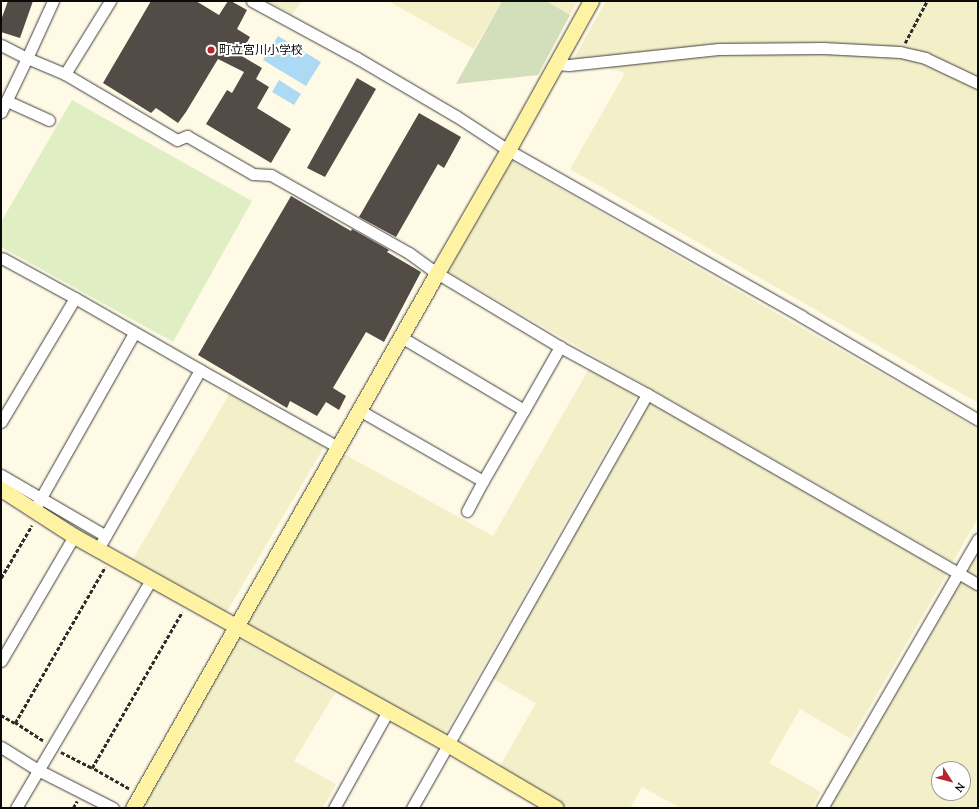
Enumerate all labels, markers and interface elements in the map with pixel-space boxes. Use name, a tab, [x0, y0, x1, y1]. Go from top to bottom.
place label: 町立宮川小学校	[219, 43, 303, 57]
marker: 町立宮川小学校	[206, 45, 216, 55]
north arrow	[931, 761, 971, 801]
text: N	[952, 780, 968, 795]

